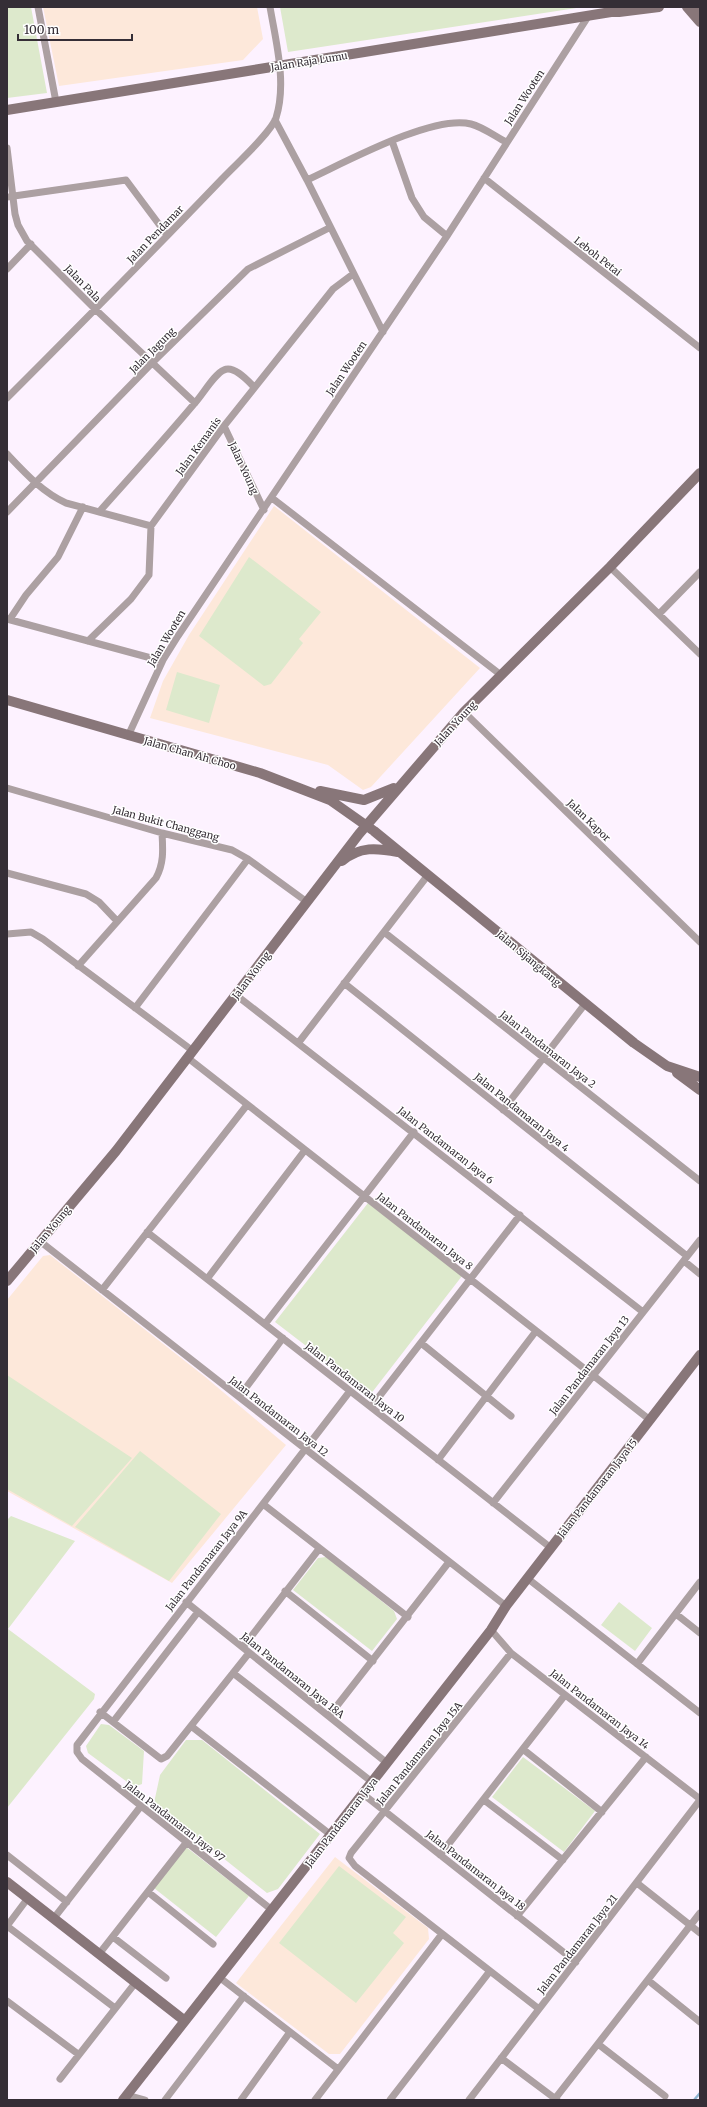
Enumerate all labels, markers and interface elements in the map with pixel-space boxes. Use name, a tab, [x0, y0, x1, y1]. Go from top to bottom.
scale bar	[18, 16, 132, 42]
text: 100 m	[24, 22, 59, 37]
street label: Jalan Raja Lumu	[269, 49, 348, 74]
street label: Jalan Wooten	[501, 67, 547, 128]
street label: Jalan Pendamar	[124, 202, 187, 267]
street label: Leboh Petai	[571, 234, 624, 279]
street label: Jalan Pala	[61, 261, 104, 305]
street label: Jalan Jagung	[126, 325, 178, 377]
street label: Jalan Wooten	[323, 338, 370, 399]
street label: Jalan Kemanis	[172, 415, 224, 479]
street label: Jalan Young	[225, 439, 261, 497]
street label: Jalan Wooten	[144, 607, 188, 670]
street label: Jalan Young	[431, 698, 479, 749]
street label: Jalan Chan Ah Choo	[142, 734, 237, 773]
street label: Jalan Kapor	[563, 796, 613, 845]
street label: Jalan Bukit Changgang	[110, 803, 221, 844]
street label: Jalan Sijangkang	[493, 927, 564, 989]
street label: Jalan Young	[229, 949, 274, 1003]
street label: Jalan Pandamaran Jaya 2	[496, 1007, 598, 1091]
street label: Jalan Pandamaran Jaya 4	[471, 1069, 572, 1155]
street label: Jalan Pandamaran Jaya 6	[394, 1103, 496, 1187]
street label: Jalan Pandamaran Jaya 8	[373, 1189, 475, 1273]
street label: Jalan Young	[27, 1203, 74, 1256]
street label: Jalan Pandamaran Jaya 13	[546, 1313, 632, 1418]
street label: Jalan Pandamaran Jaya 10	[302, 1339, 407, 1425]
street label: Jalan Pandamaran Jaya 12	[226, 1373, 331, 1459]
street label: Jalan Pandamaran Jaya 15	[554, 1436, 640, 1541]
street label: Jalan Pandamaran Jaya 9A	[162, 1506, 250, 1614]
street label: Jalan Pandamaran Jaya 18A	[238, 1629, 348, 1722]
street label: Jalan Pandamaran Jaya 14	[547, 1666, 652, 1752]
street label: Jalan Pandamaran Jaya 15A	[373, 1698, 466, 1808]
street label: Jalan Pandamaran Jaya	[302, 1775, 381, 1870]
street label: Jalan Pandamaran Jaya 97	[121, 1778, 228, 1865]
street label: Jalan Pandamaran Jaya 18	[423, 1827, 528, 1913]
street label: Jalan Pandamaran Jaya 21	[534, 1892, 620, 1997]

